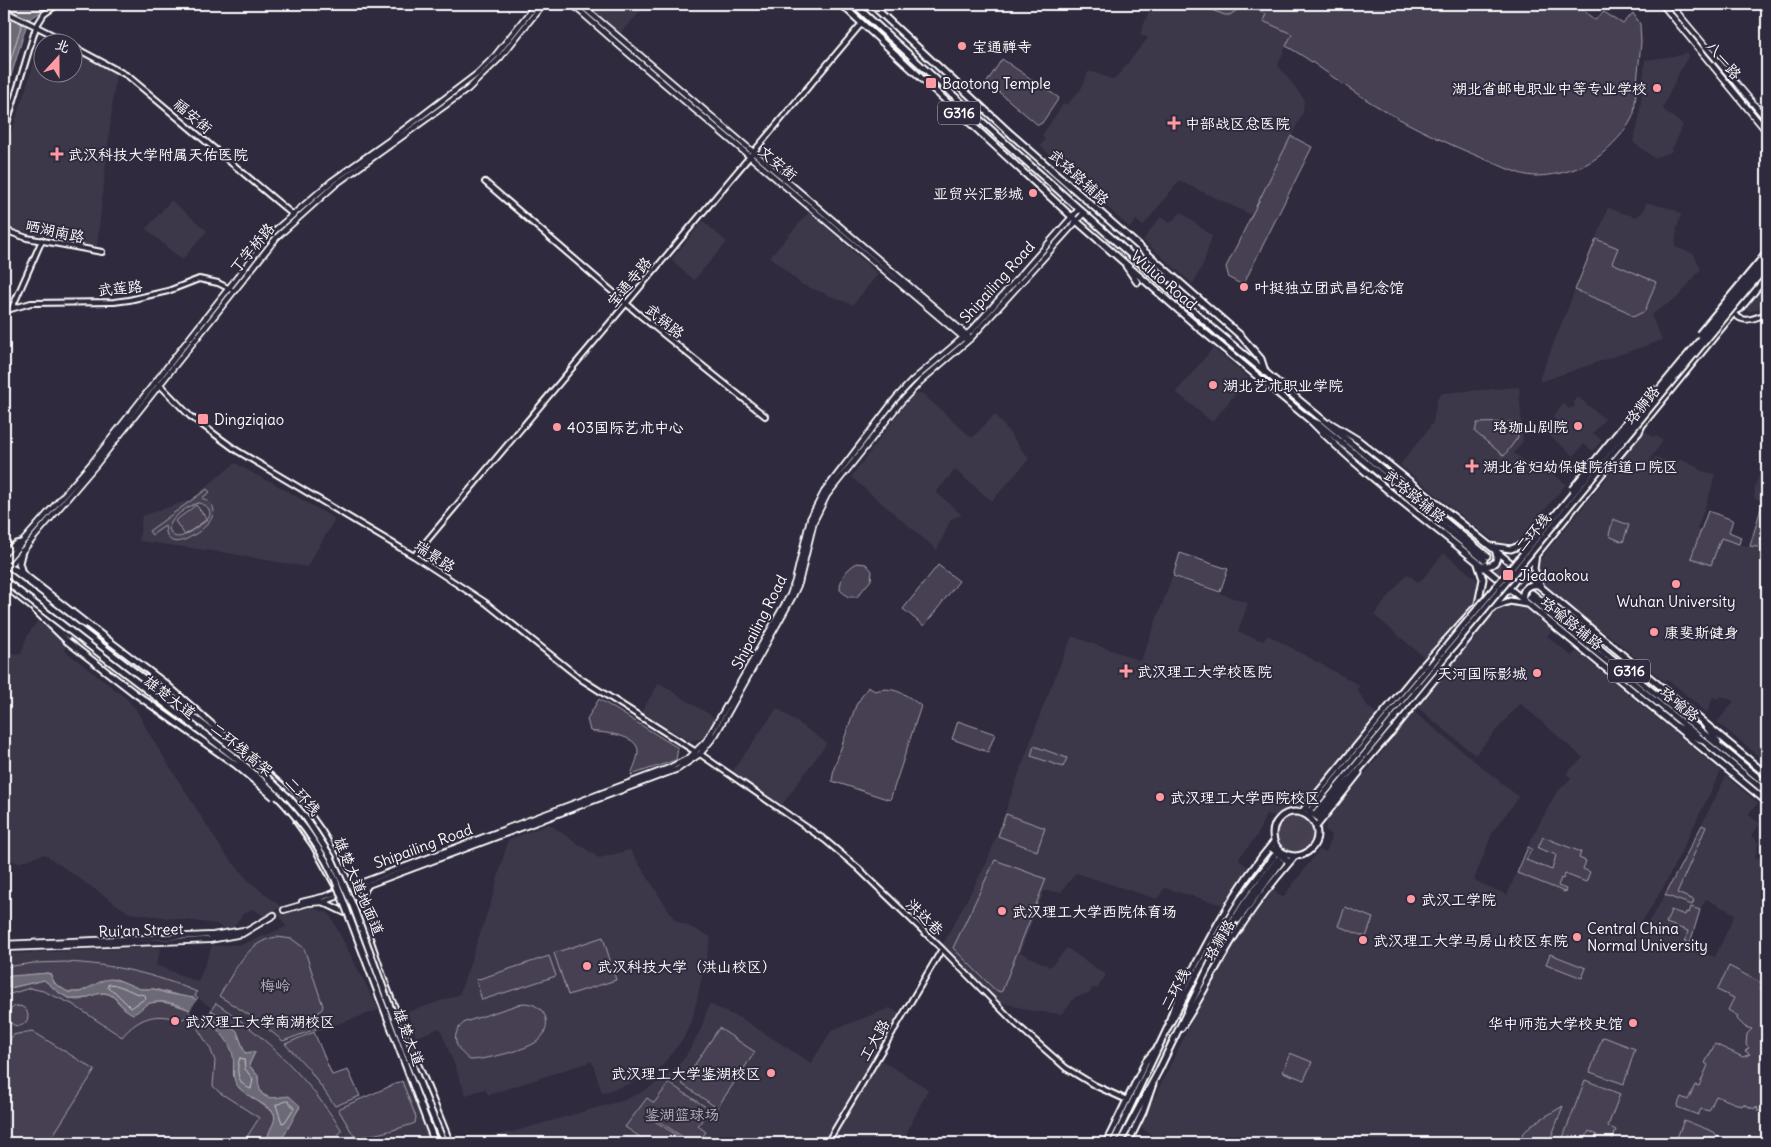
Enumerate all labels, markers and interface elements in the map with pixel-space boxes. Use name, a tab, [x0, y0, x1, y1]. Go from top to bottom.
north arrow	[32, 32, 82, 82]
text: 北	[53, 35, 72, 57]
place label: 宝通禅寺	[972, 37, 1032, 56]
street label: 八一路	[1702, 37, 1746, 83]
marker: 宝通禅寺	[956, 40, 968, 52]
place label: Baotong Temple	[942, 74, 1051, 93]
marker: Baotong Temple	[924, 76, 938, 90]
place label: 湖北省邮电职业中等专业学校	[1452, 79, 1647, 98]
marker: 湖北省邮电职业中等专业学校	[1651, 82, 1663, 94]
street label: 福安街	[170, 94, 216, 138]
road number: G316	[938, 102, 980, 125]
place label: 中部战区总医院	[1185, 114, 1290, 133]
marker: 中部战区总医院	[1167, 116, 1181, 130]
street label: 文安街	[755, 141, 801, 185]
place label: 武汉科技大学附属天佑医院	[68, 145, 248, 164]
street label: 武珞路辅路	[1045, 145, 1113, 209]
marker: 武汉科技大学附属天佑医院	[50, 147, 64, 161]
place label: 亚贸兴汇影城	[933, 184, 1023, 203]
marker: 亚贸兴汇影城	[1027, 187, 1039, 199]
street label: 晒湖南路	[24, 215, 86, 247]
street label: 丁字桥路	[225, 219, 279, 277]
street label: Shipailing Road	[955, 237, 1039, 327]
street label: Wuluo Road	[1127, 246, 1201, 314]
street label: 宝通寺路	[602, 253, 656, 311]
street label: 武莲路	[97, 276, 143, 300]
place label: 叶挺独立团武昌纪念馆	[1254, 278, 1404, 297]
marker: 叶挺独立团武昌纪念馆	[1238, 281, 1250, 293]
street label: 武锅路	[642, 299, 688, 343]
place label: 湖北艺术职业学院	[1223, 376, 1343, 395]
marker: 湖北艺术职业学院	[1207, 379, 1219, 391]
street label: 珞狮路	[1620, 382, 1664, 428]
place label: Dingziqiao	[214, 410, 284, 429]
marker: Dingziqiao	[196, 412, 210, 426]
place label: 珞珈山剧院	[1493, 417, 1568, 436]
place label: 403国际艺术中心	[567, 418, 684, 437]
marker: 珞珈山剧院	[1572, 420, 1584, 432]
marker: 403国际艺术中心	[551, 421, 563, 433]
place label: 湖北省妇幼保健院街道口院区	[1483, 457, 1678, 476]
marker: 湖北省妇幼保健院街道口院区	[1465, 459, 1479, 473]
street label: 武珞路辅路	[1380, 465, 1450, 527]
street label: 二环线	[1511, 509, 1555, 555]
street label: 瑞景路	[411, 536, 459, 576]
place label: Jiedaokou	[1519, 566, 1589, 585]
marker: Jiedaokou	[1501, 568, 1515, 582]
street label: Shipailing Road	[727, 571, 791, 672]
marker: Wuhan University	[1670, 578, 1682, 590]
street label: 珞喻路辅路	[1537, 592, 1607, 654]
place label: Wuhan University	[1617, 592, 1735, 611]
place label: 康斐斯健身	[1664, 623, 1739, 642]
marker: 康斐斯健身	[1648, 626, 1660, 638]
road number: G316	[1608, 659, 1650, 682]
place label: 武汉理工大学校医院	[1137, 662, 1272, 681]
marker: 武汉理工大学校医院	[1119, 664, 1133, 678]
place label: 天河国际影城	[1437, 664, 1527, 683]
marker: 天河国际影城	[1531, 667, 1543, 679]
street label: 雄楚大道	[140, 671, 200, 723]
street label: 珞喻路	[1657, 682, 1703, 726]
street label: 二环线高架	[207, 718, 277, 780]
street label: 二环线	[281, 773, 325, 819]
place label: 武汉理工大学西院校区	[1170, 788, 1320, 807]
marker: 武汉理工大学西院校区	[1154, 791, 1166, 803]
street label: Shipailing Road	[371, 819, 475, 873]
street label: 雄楚大道地面道	[330, 834, 388, 938]
place label: 武汉工学院	[1421, 890, 1496, 909]
marker: 武汉工学院	[1405, 893, 1417, 905]
street label: 洪达巷	[902, 895, 948, 939]
place label: 武汉理工大学西院体育场	[1012, 902, 1177, 921]
marker: 武汉理工大学西院体育场	[996, 905, 1008, 917]
street label: 珞狮路	[1199, 916, 1239, 964]
street label: Rui'an Street	[98, 919, 184, 941]
place label: Central China Normal University	[1587, 919, 1708, 955]
place label: 武汉理工大学马房山校区东院	[1373, 931, 1568, 950]
marker: Central China Normal University	[1571, 931, 1583, 943]
marker: 武汉理工大学马房山校区东院	[1357, 934, 1369, 946]
place label: 武汉科技大学（洪山校区）	[597, 957, 777, 976]
marker: 武汉科技大学（洪山校区）	[581, 960, 593, 972]
street label: 二环线	[1156, 965, 1194, 1013]
park label: 梅岭	[260, 976, 291, 995]
street label: 雄楚大道	[389, 1006, 429, 1068]
place label: 武汉理工大学南湖校区	[185, 1012, 335, 1031]
place label: 华中师范大学校史馆	[1488, 1014, 1623, 1033]
marker: 武汉理工大学南湖校区	[169, 1015, 181, 1027]
street label: 工大路	[855, 1016, 893, 1064]
marker: 华中师范大学校史馆	[1627, 1017, 1639, 1029]
place label: 武汉理工大学鉴湖校区	[611, 1064, 761, 1083]
marker: 武汉理工大学鉴湖校区	[765, 1067, 777, 1079]
park label: 鉴湖篮球场	[644, 1105, 720, 1124]

